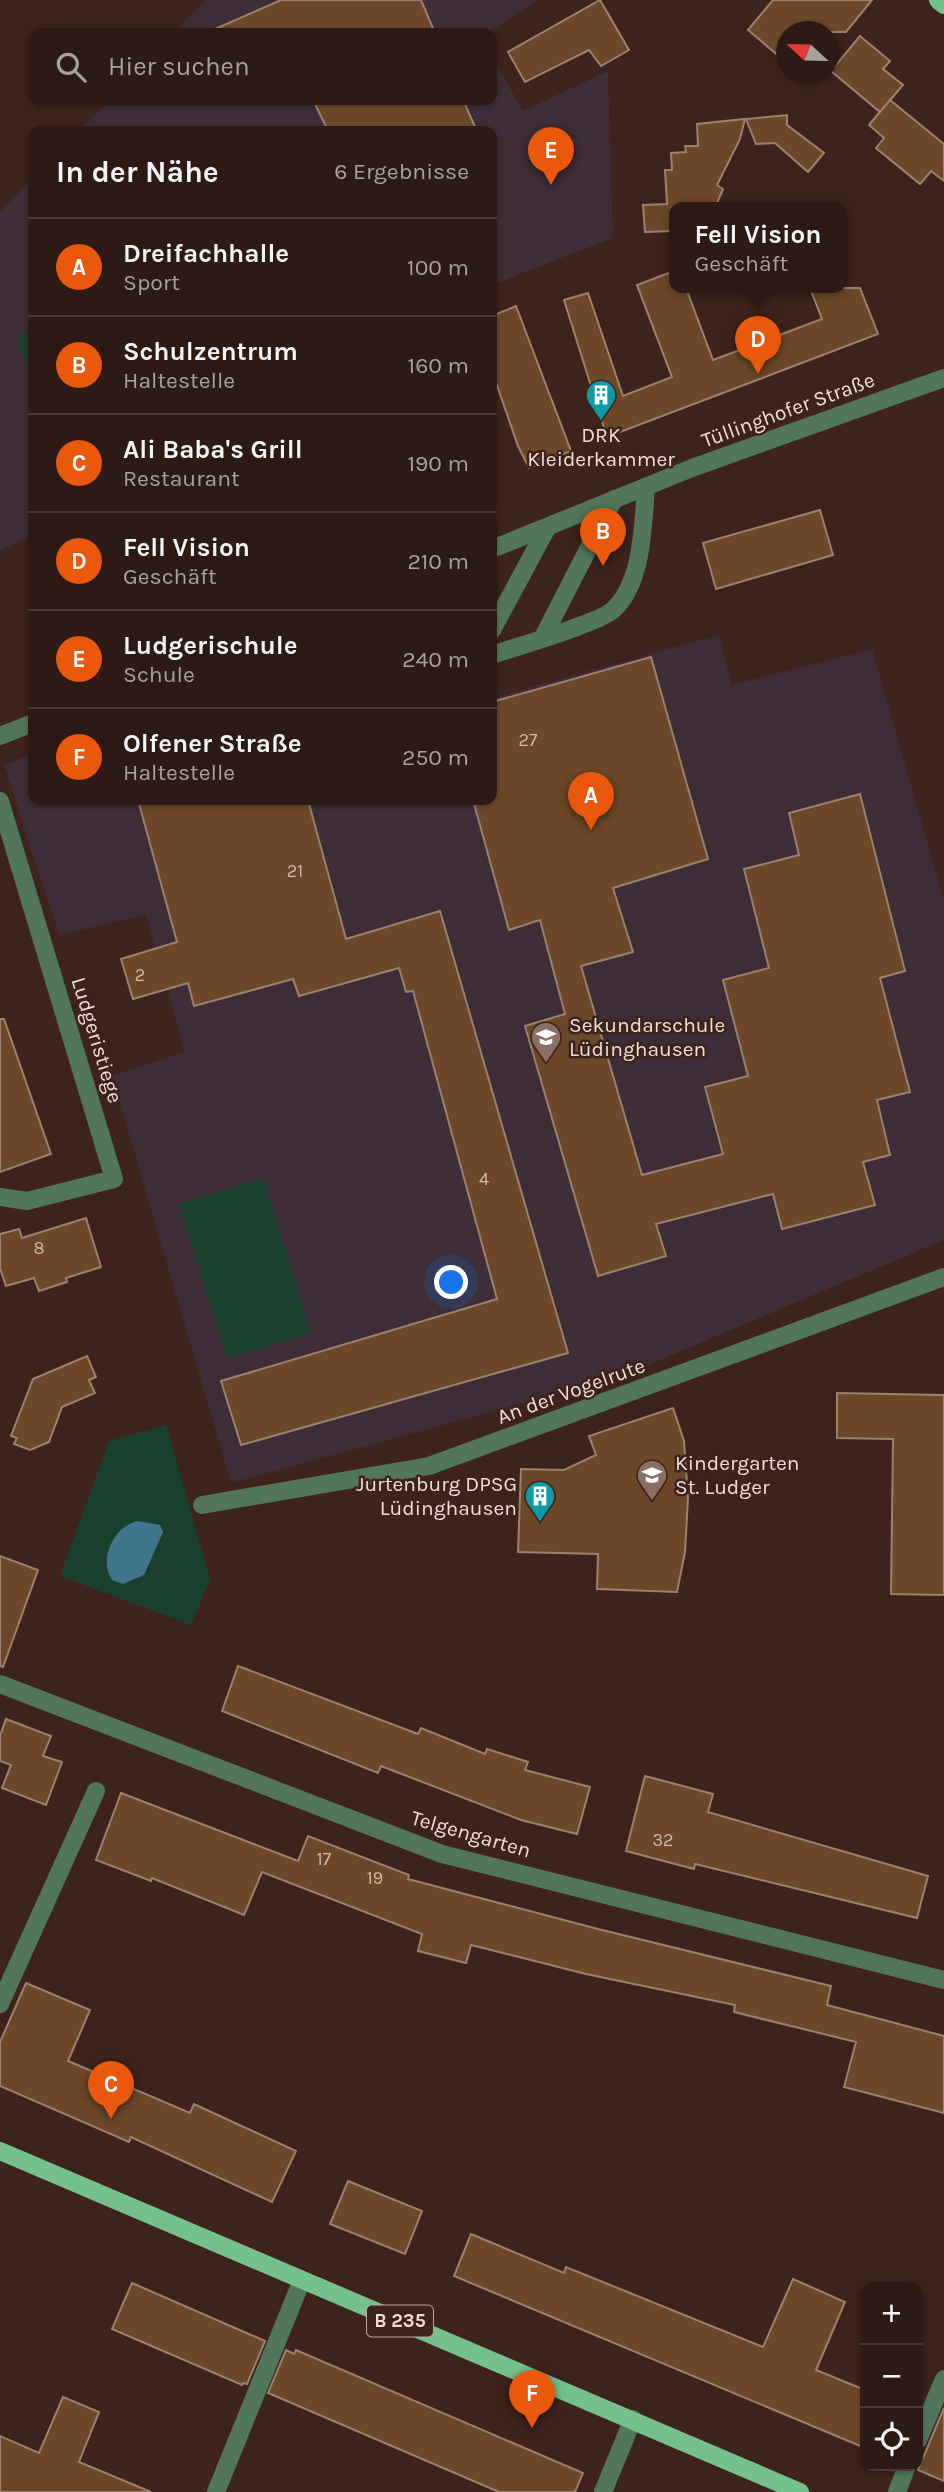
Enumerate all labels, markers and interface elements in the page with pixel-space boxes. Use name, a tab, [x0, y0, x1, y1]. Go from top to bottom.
north arrow	[776, 21, 839, 84]
search box	[28, 28, 497, 105]
icon: search	[52, 48, 90, 86]
text: Hier suchen	[108, 51, 250, 82]
pin: E	[528, 127, 574, 185]
text: In der Nähe	[56, 154, 219, 190]
text: 6 Ergebnisse	[334, 158, 469, 185]
popup	[669, 202, 847, 293]
text: Fell Vision	[695, 219, 821, 250]
text: Dreifachhalle	[123, 238, 289, 269]
text: Geschäft	[695, 250, 788, 277]
text: A	[72, 254, 86, 281]
text: 100 m	[407, 254, 469, 281]
text: Sport	[123, 269, 180, 296]
pin: D	[735, 316, 781, 374]
text: Schulzentrum	[123, 336, 298, 367]
text: B	[72, 352, 86, 379]
text: 160 m	[408, 352, 469, 379]
text: Haltestelle	[123, 367, 235, 394]
street label: Tüllinghofer Straße	[698, 368, 878, 452]
building icon: DRK Kleiderkammer	[584, 378, 618, 422]
place label: DRK Kleiderkammer	[527, 423, 675, 471]
text: Ali Baba's Grill	[123, 434, 303, 465]
text: C	[72, 450, 86, 477]
text: 190 m	[407, 450, 469, 477]
text: Restaurant	[123, 465, 240, 492]
pin: B	[580, 508, 626, 566]
text: Fell Vision	[123, 532, 250, 563]
text: D	[71, 548, 87, 575]
text: 210 m	[407, 548, 469, 575]
text: Geschäft	[123, 563, 217, 590]
text: Ludgerischule	[123, 630, 297, 661]
text: E	[72, 646, 86, 673]
text: 240 m	[402, 646, 469, 673]
text: Schule	[123, 661, 195, 688]
text: Olfener Straße	[123, 728, 302, 759]
house number: 27	[519, 729, 538, 751]
text: F	[73, 744, 85, 771]
text: 250 m	[402, 744, 469, 771]
text: Haltestelle	[123, 759, 235, 786]
pin: A	[568, 772, 614, 830]
house number: 21	[287, 860, 303, 882]
house number: 2	[135, 964, 145, 986]
street label: Ludgeristiege	[67, 974, 127, 1106]
place label: Sekundarschule Lüdinghausen	[569, 1013, 725, 1061]
school or university icon: Sekundarschule Lüdinghausen	[529, 1020, 563, 1064]
house number: 4	[479, 1168, 489, 1190]
house number: 8	[33, 1237, 45, 1259]
your location	[434, 1265, 468, 1299]
street label: An der Vogelrute	[494, 1353, 648, 1429]
place label: Kindergarten St. Ludger	[675, 1451, 800, 1499]
school or university icon: Kindergarten St. Ludger	[635, 1458, 669, 1502]
place label: Jurtenburg DPSG Lüdinghausen	[356, 1472, 517, 1520]
building icon: Jurtenburg DPSG Lüdinghausen	[523, 1479, 557, 1523]
street label: Telgengarten	[408, 1805, 534, 1863]
house number: 32	[652, 1829, 674, 1851]
house number: 17	[317, 1848, 332, 1870]
house number: 19	[367, 1867, 383, 1889]
pin: C	[88, 2061, 134, 2119]
map controls	[860, 2282, 923, 2471]
button: +	[860, 2282, 923, 2345]
road number: B 235	[367, 2306, 433, 2336]
button: −	[860, 2345, 923, 2408]
pin: F	[509, 2370, 555, 2428]
button: locate	[860, 2408, 923, 2471]

